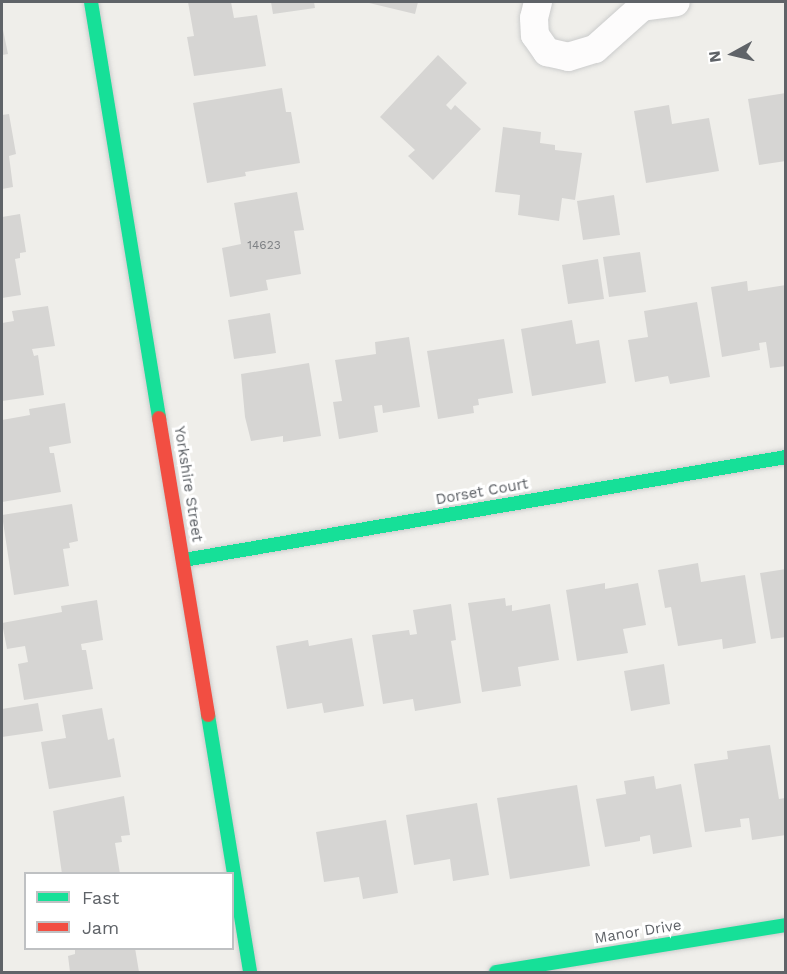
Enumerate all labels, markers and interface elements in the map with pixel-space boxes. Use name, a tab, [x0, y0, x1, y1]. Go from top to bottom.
north arrow	[703, 24, 763, 84]
text: N	[704, 49, 725, 64]
house number: 14623	[247, 239, 281, 253]
street label: Yorkshire Street	[170, 425, 206, 543]
street label: Dorset Court	[434, 475, 530, 509]
legend	[24, 872, 234, 950]
text: Fast	[82, 887, 119, 908]
street label: Manor Drive	[593, 916, 683, 948]
text: Jam	[82, 917, 119, 938]

